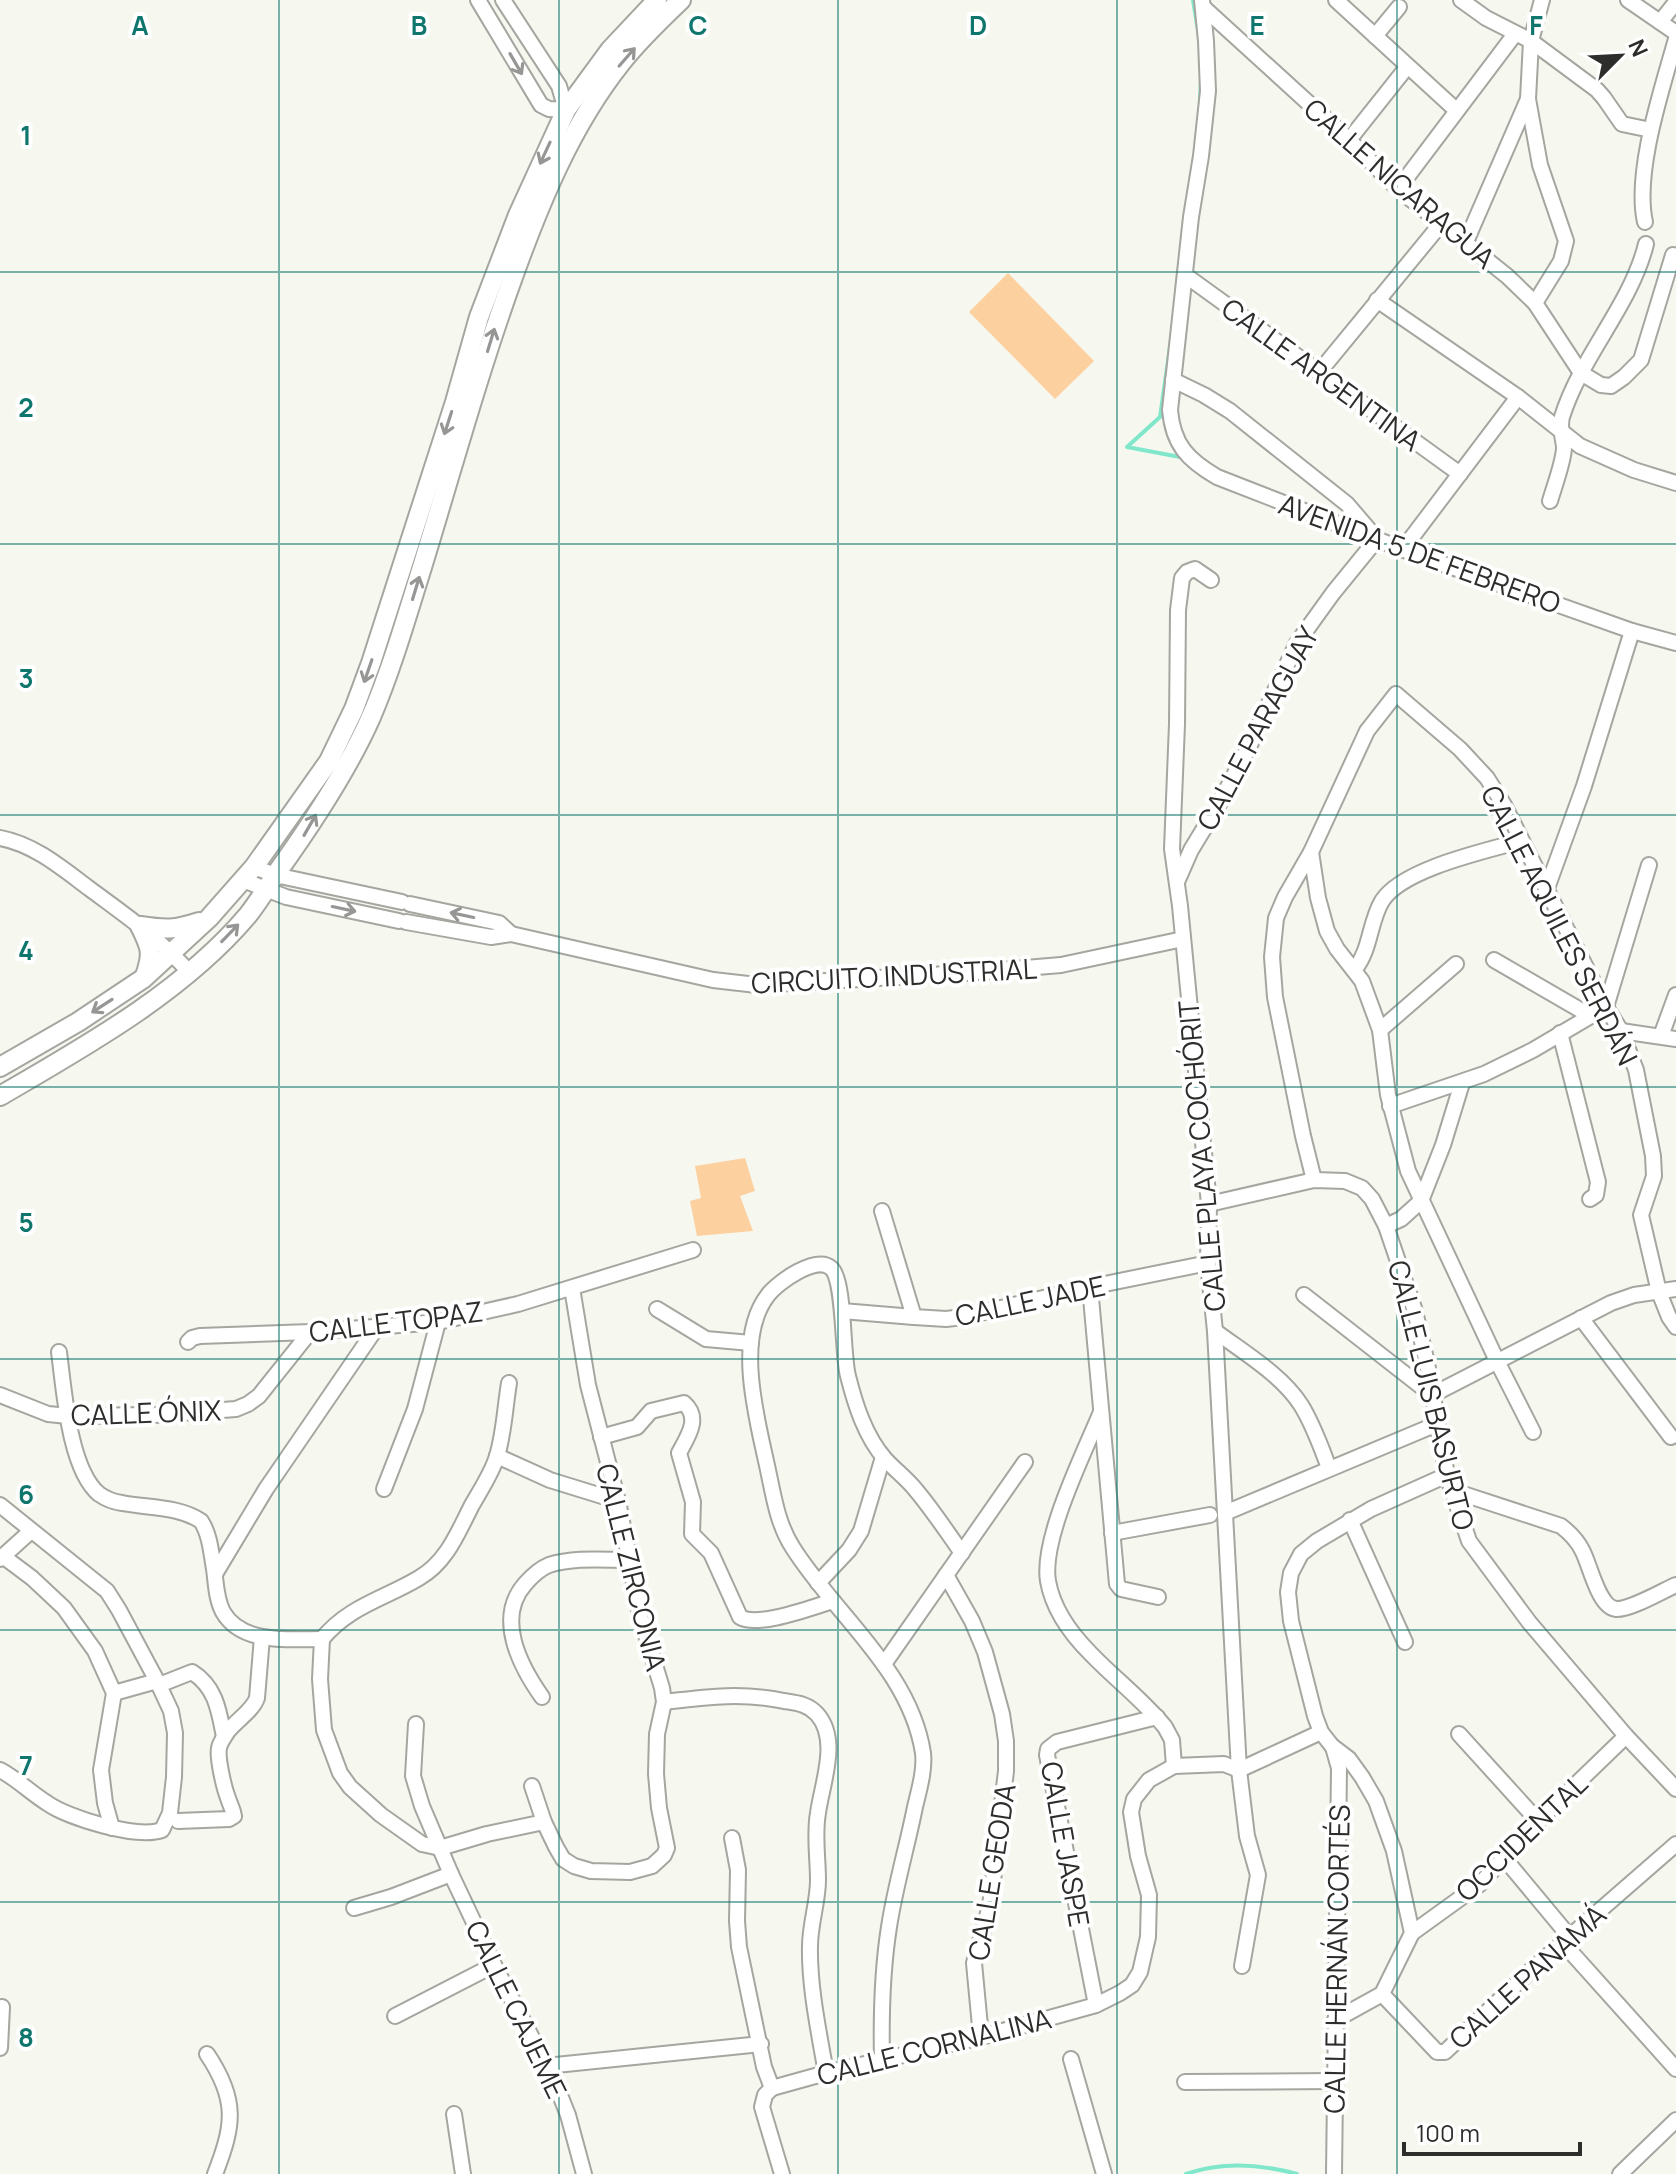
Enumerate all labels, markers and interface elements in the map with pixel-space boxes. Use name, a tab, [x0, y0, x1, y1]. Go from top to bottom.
text: A	[131, 7, 149, 43]
text: B	[411, 7, 427, 43]
text: C	[688, 7, 708, 43]
text: D	[969, 7, 987, 43]
text: E	[1249, 7, 1265, 43]
text: F	[1529, 7, 1543, 43]
north arrow	[1580, 16, 1660, 96]
text: N	[1621, 35, 1655, 61]
one-way arrow	[618, 47, 636, 67]
one-way arrow	[508, 52, 524, 75]
street label: CALLE NICARAGUA	[1296, 89, 1504, 277]
text: 1	[20, 117, 32, 153]
one-way arrow	[537, 140, 552, 164]
street label: CALLE ARGENTINA	[1215, 289, 1430, 459]
one-way arrow	[484, 327, 499, 353]
text: 2	[18, 389, 34, 425]
one-way arrow	[440, 410, 454, 435]
street label: AVENIDA 5 DE FEBRERO	[1274, 484, 1566, 622]
one-way arrow	[409, 576, 424, 602]
street label: CALLE PARAGUAY	[1187, 619, 1327, 837]
one-way arrow	[360, 658, 375, 683]
text: 3	[18, 660, 34, 696]
street label: CALLE AQUILES SERDÁN	[1473, 779, 1647, 1071]
one-way arrow	[303, 814, 319, 837]
one-way arrow	[331, 903, 357, 918]
one-way arrow	[450, 907, 475, 922]
one-way arrow	[221, 923, 240, 943]
text: 4	[18, 932, 34, 968]
street label: CIRCUITO INDUSTRIAL	[750, 949, 1038, 1001]
one-way arrow	[91, 999, 114, 1015]
street label: CALLE PLAYA COCHÓRIT	[1168, 999, 1234, 1313]
text: 5	[18, 1204, 34, 1240]
street label: CALLE LUIS BASURTO	[1380, 1256, 1484, 1534]
street label: CALLE JADE	[952, 1266, 1108, 1334]
street label: CALLE TOPAZ	[307, 1291, 485, 1351]
street label: CALLE ÓNIX	[70, 1390, 222, 1434]
street label: CALLE ZIRCONIA	[588, 1459, 676, 1675]
text: 6	[18, 1476, 34, 1512]
text: 7	[19, 1747, 33, 1783]
street label: CALLE JASPE	[1033, 1758, 1099, 1930]
street label: OCCIDENTAL	[1447, 1765, 1595, 1909]
street label: CALLE GEODA	[958, 1781, 1024, 1963]
street label: CALLE HERNÁN CORTÉS	[1314, 1804, 1358, 2114]
street label: CALLE PANAMÁ	[1440, 1895, 1614, 2057]
street label: CALLE CAJEME	[458, 1914, 576, 2104]
street label: CALLE CORNALINA	[813, 1998, 1055, 2093]
text: 8	[18, 2019, 34, 2055]
scale bar	[1404, 2106, 1580, 2156]
text: 100 m	[1416, 2116, 1480, 2149]

